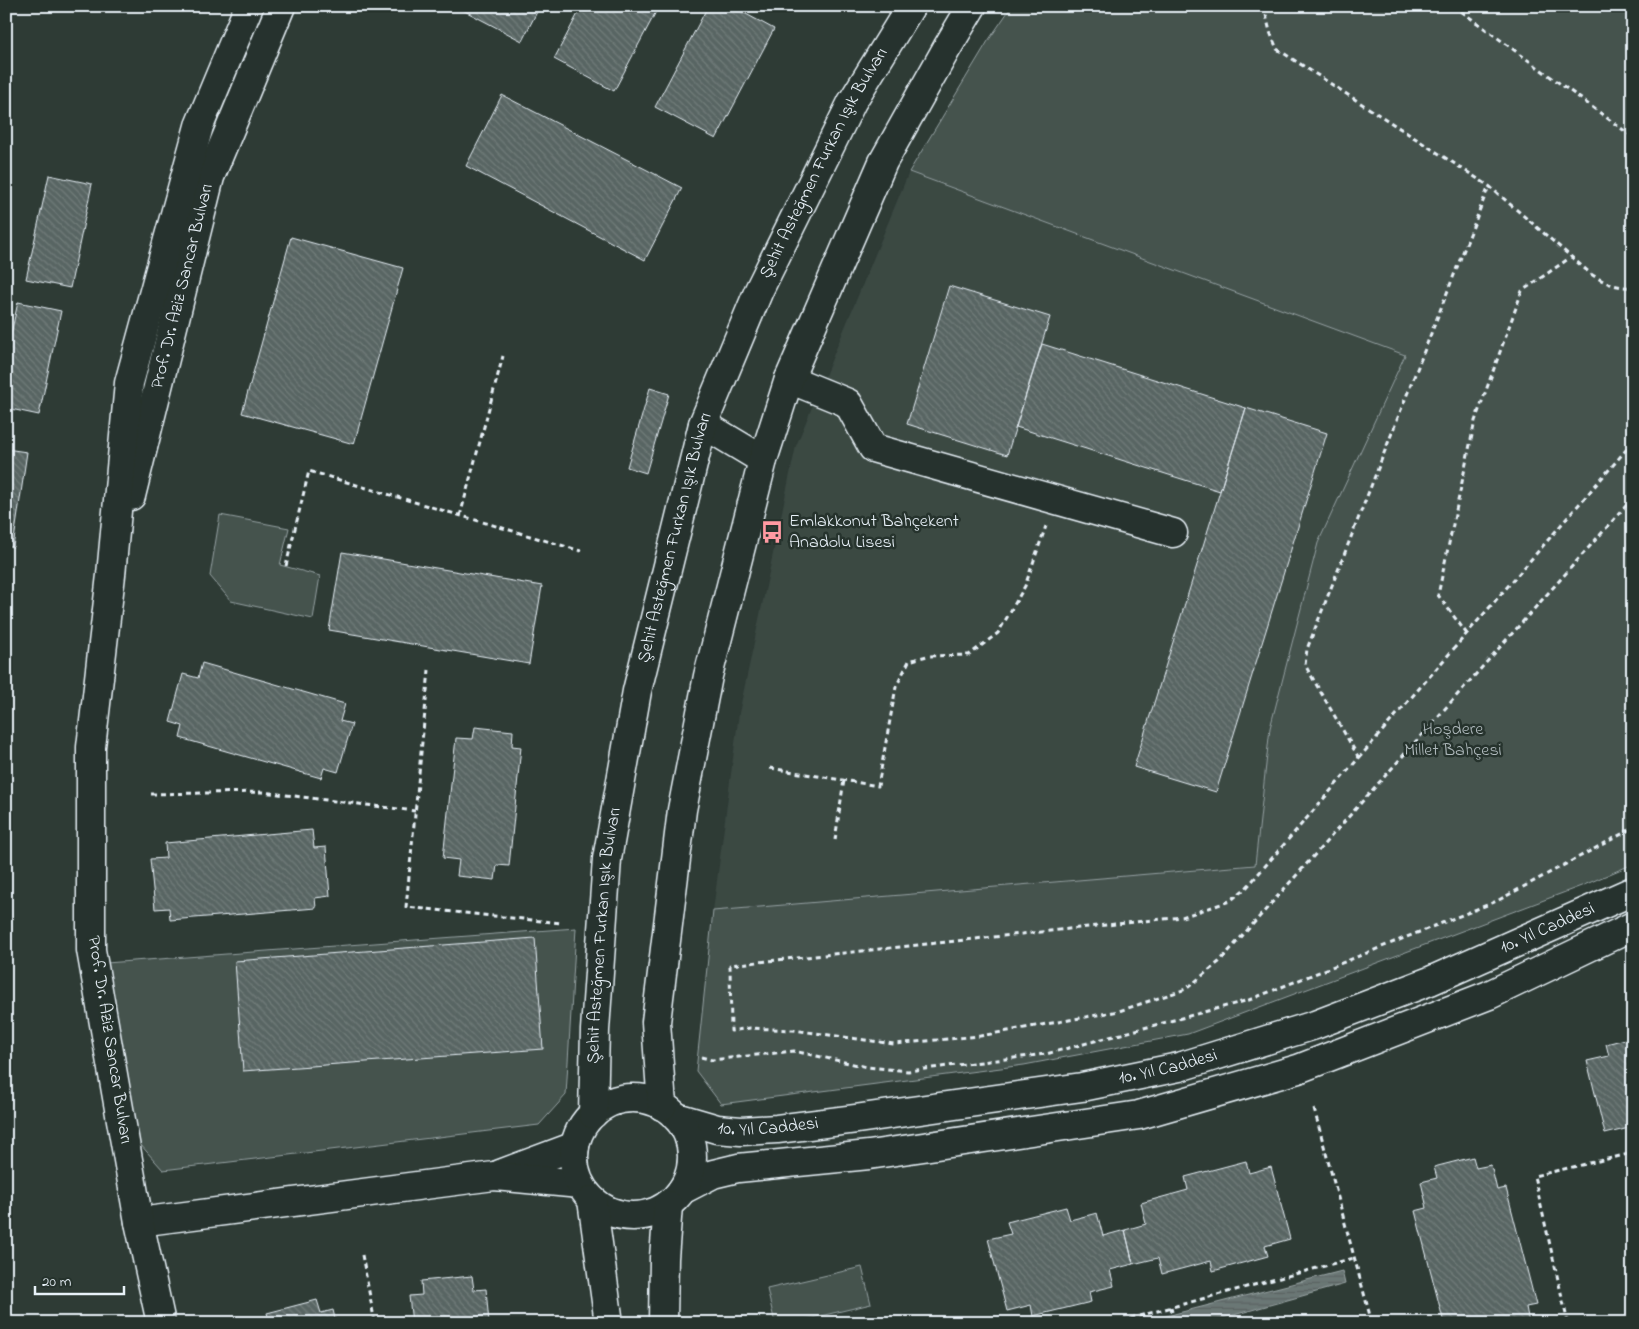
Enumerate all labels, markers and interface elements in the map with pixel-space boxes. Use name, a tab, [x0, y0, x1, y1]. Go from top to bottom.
street label: Şehit Asteğmen Furkan Işık Bulvarı	[754, 43, 895, 283]
street label: Prof. Dr. Aziz Sancar Bulvarı	[145, 181, 221, 392]
street label: Şehit Asteğmen Furkan Işık Bulvarı	[631, 408, 719, 666]
place label: Emlakkonut Bahçekent Anadolu Lisesi	[789, 509, 959, 556]
bus stop icon: Emlakkonut Bahçekent Anadolu Lisesi	[759, 519, 785, 545]
park label: Hoşdere Millet Bahçesi	[1404, 717, 1502, 764]
street label: Şehit Asteğmen Furkan Işık Bulvarı	[581, 805, 629, 1064]
street label: 10. Yıl Caddesi	[1496, 896, 1599, 961]
street label: Prof. Dr. Aziz Sancar Bulvarı	[80, 934, 138, 1146]
street label: 10. Yıl Caddesi	[1116, 1043, 1221, 1092]
street label: 10. Yıl Caddesi	[717, 1111, 820, 1144]
scale bar	[35, 1264, 124, 1296]
text: 20 m	[42, 1271, 72, 1293]

